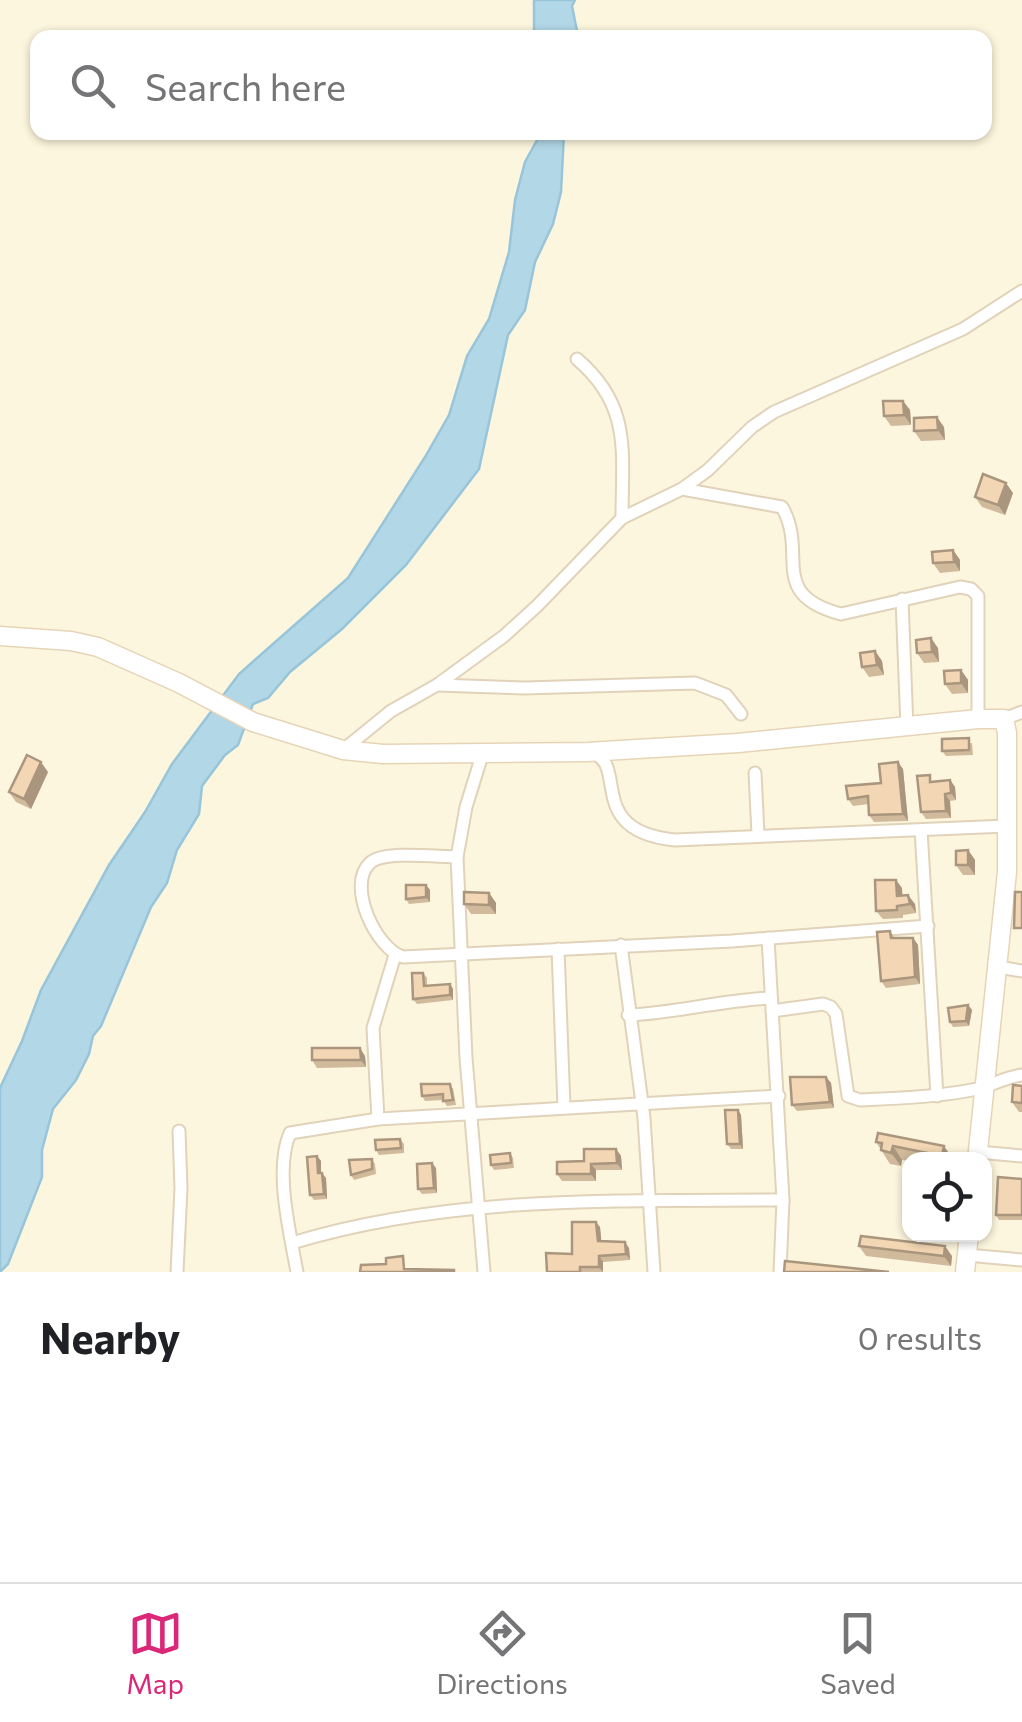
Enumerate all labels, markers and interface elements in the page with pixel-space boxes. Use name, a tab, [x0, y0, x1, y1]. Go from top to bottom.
search box	[30, 30, 992, 140]
icon: search	[65, 58, 120, 113]
text: Search here	[145, 62, 346, 109]
map controls	[902, 1152, 992, 1242]
button: locate	[902, 1152, 992, 1242]
text: Nearby	[40, 1311, 180, 1363]
text: 0 results	[858, 1317, 982, 1357]
tab: Map	[126, 1606, 184, 1700]
tab: Directions	[436, 1606, 568, 1700]
tab: Saved	[820, 1606, 896, 1700]

